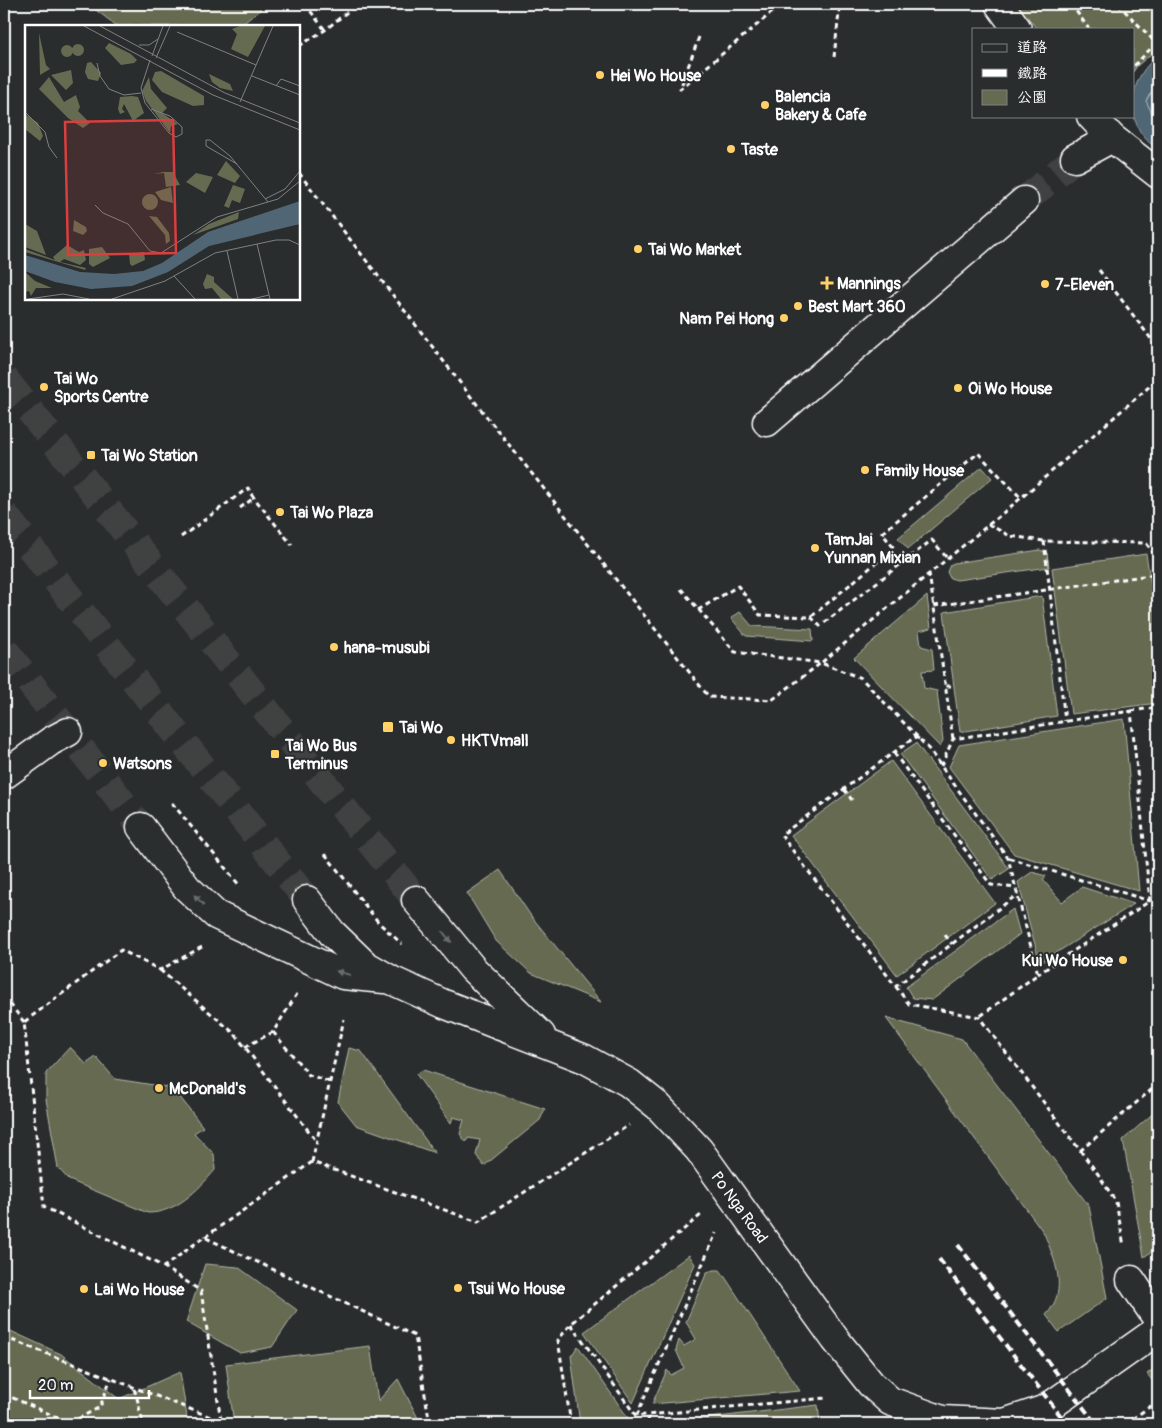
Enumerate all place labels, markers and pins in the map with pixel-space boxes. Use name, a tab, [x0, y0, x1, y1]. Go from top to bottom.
place label: Hei Wo House	[610, 66, 702, 86]
marker: Hei Wo House	[594, 69, 606, 81]
place label: Balencia Bakery & Cafe	[775, 87, 867, 125]
marker: Balencia Bakery & Cafe	[759, 99, 771, 111]
place label: Taste	[740, 140, 779, 160]
marker: Taste	[725, 143, 737, 155]
place label: Tai Wo Market	[647, 240, 742, 260]
marker: Tai Wo Market	[632, 243, 644, 255]
place label: Mannings	[837, 274, 901, 294]
place label: 7-Eleven	[1055, 275, 1114, 295]
marker: Mannings	[821, 277, 833, 289]
marker: 7-Eleven	[1039, 278, 1051, 290]
place label: Best Mart 360	[808, 297, 906, 317]
marker: Best Mart 360	[792, 300, 804, 312]
place label: Nam Pei Hong	[679, 309, 774, 329]
marker: Nam Pei Hong	[778, 312, 790, 324]
place label: Tai Wo Sports Centre	[53, 369, 149, 407]
place label: Oi Wo House	[968, 379, 1053, 399]
marker: Tai Wo Sports Centre	[38, 381, 50, 393]
marker: Oi Wo House	[952, 382, 964, 394]
place label: Tai Wo Station	[100, 446, 198, 466]
marker: Tai Wo Station	[85, 449, 97, 461]
place label: Family House	[875, 461, 965, 481]
marker: Family House	[859, 464, 871, 476]
place label: Tai Wo Plaza	[289, 503, 374, 523]
marker: Tai Wo Plaza	[274, 506, 286, 518]
place label: TamJai Yunnan Mixian	[824, 530, 921, 568]
marker: TamJai Yunnan Mixian	[809, 542, 821, 554]
place label: hana-musubi	[344, 638, 430, 658]
marker: hana-musubi	[328, 641, 340, 653]
place label: Tai Wo	[398, 718, 443, 738]
marker: Tai Wo	[381, 720, 395, 734]
place label: HKTVmall	[461, 731, 529, 751]
marker: HKTVmall	[445, 734, 457, 746]
place label: Tai Wo Bus Terminus	[284, 736, 358, 774]
marker: Tai Wo Bus Terminus	[269, 748, 281, 760]
place label: Watsons	[113, 754, 172, 774]
marker: Watsons	[97, 757, 109, 769]
place label: Kui Wo House	[1021, 951, 1114, 971]
marker: Kui Wo House	[1117, 954, 1129, 966]
place label: McDonald's	[169, 1079, 246, 1099]
marker: McDonald's	[153, 1082, 165, 1094]
place label: Tsui Wo House	[467, 1279, 566, 1299]
place label: Lai Wo House	[94, 1280, 185, 1300]
marker: Tsui Wo House	[452, 1282, 464, 1294]
marker: Lai Wo House	[78, 1283, 90, 1295]

